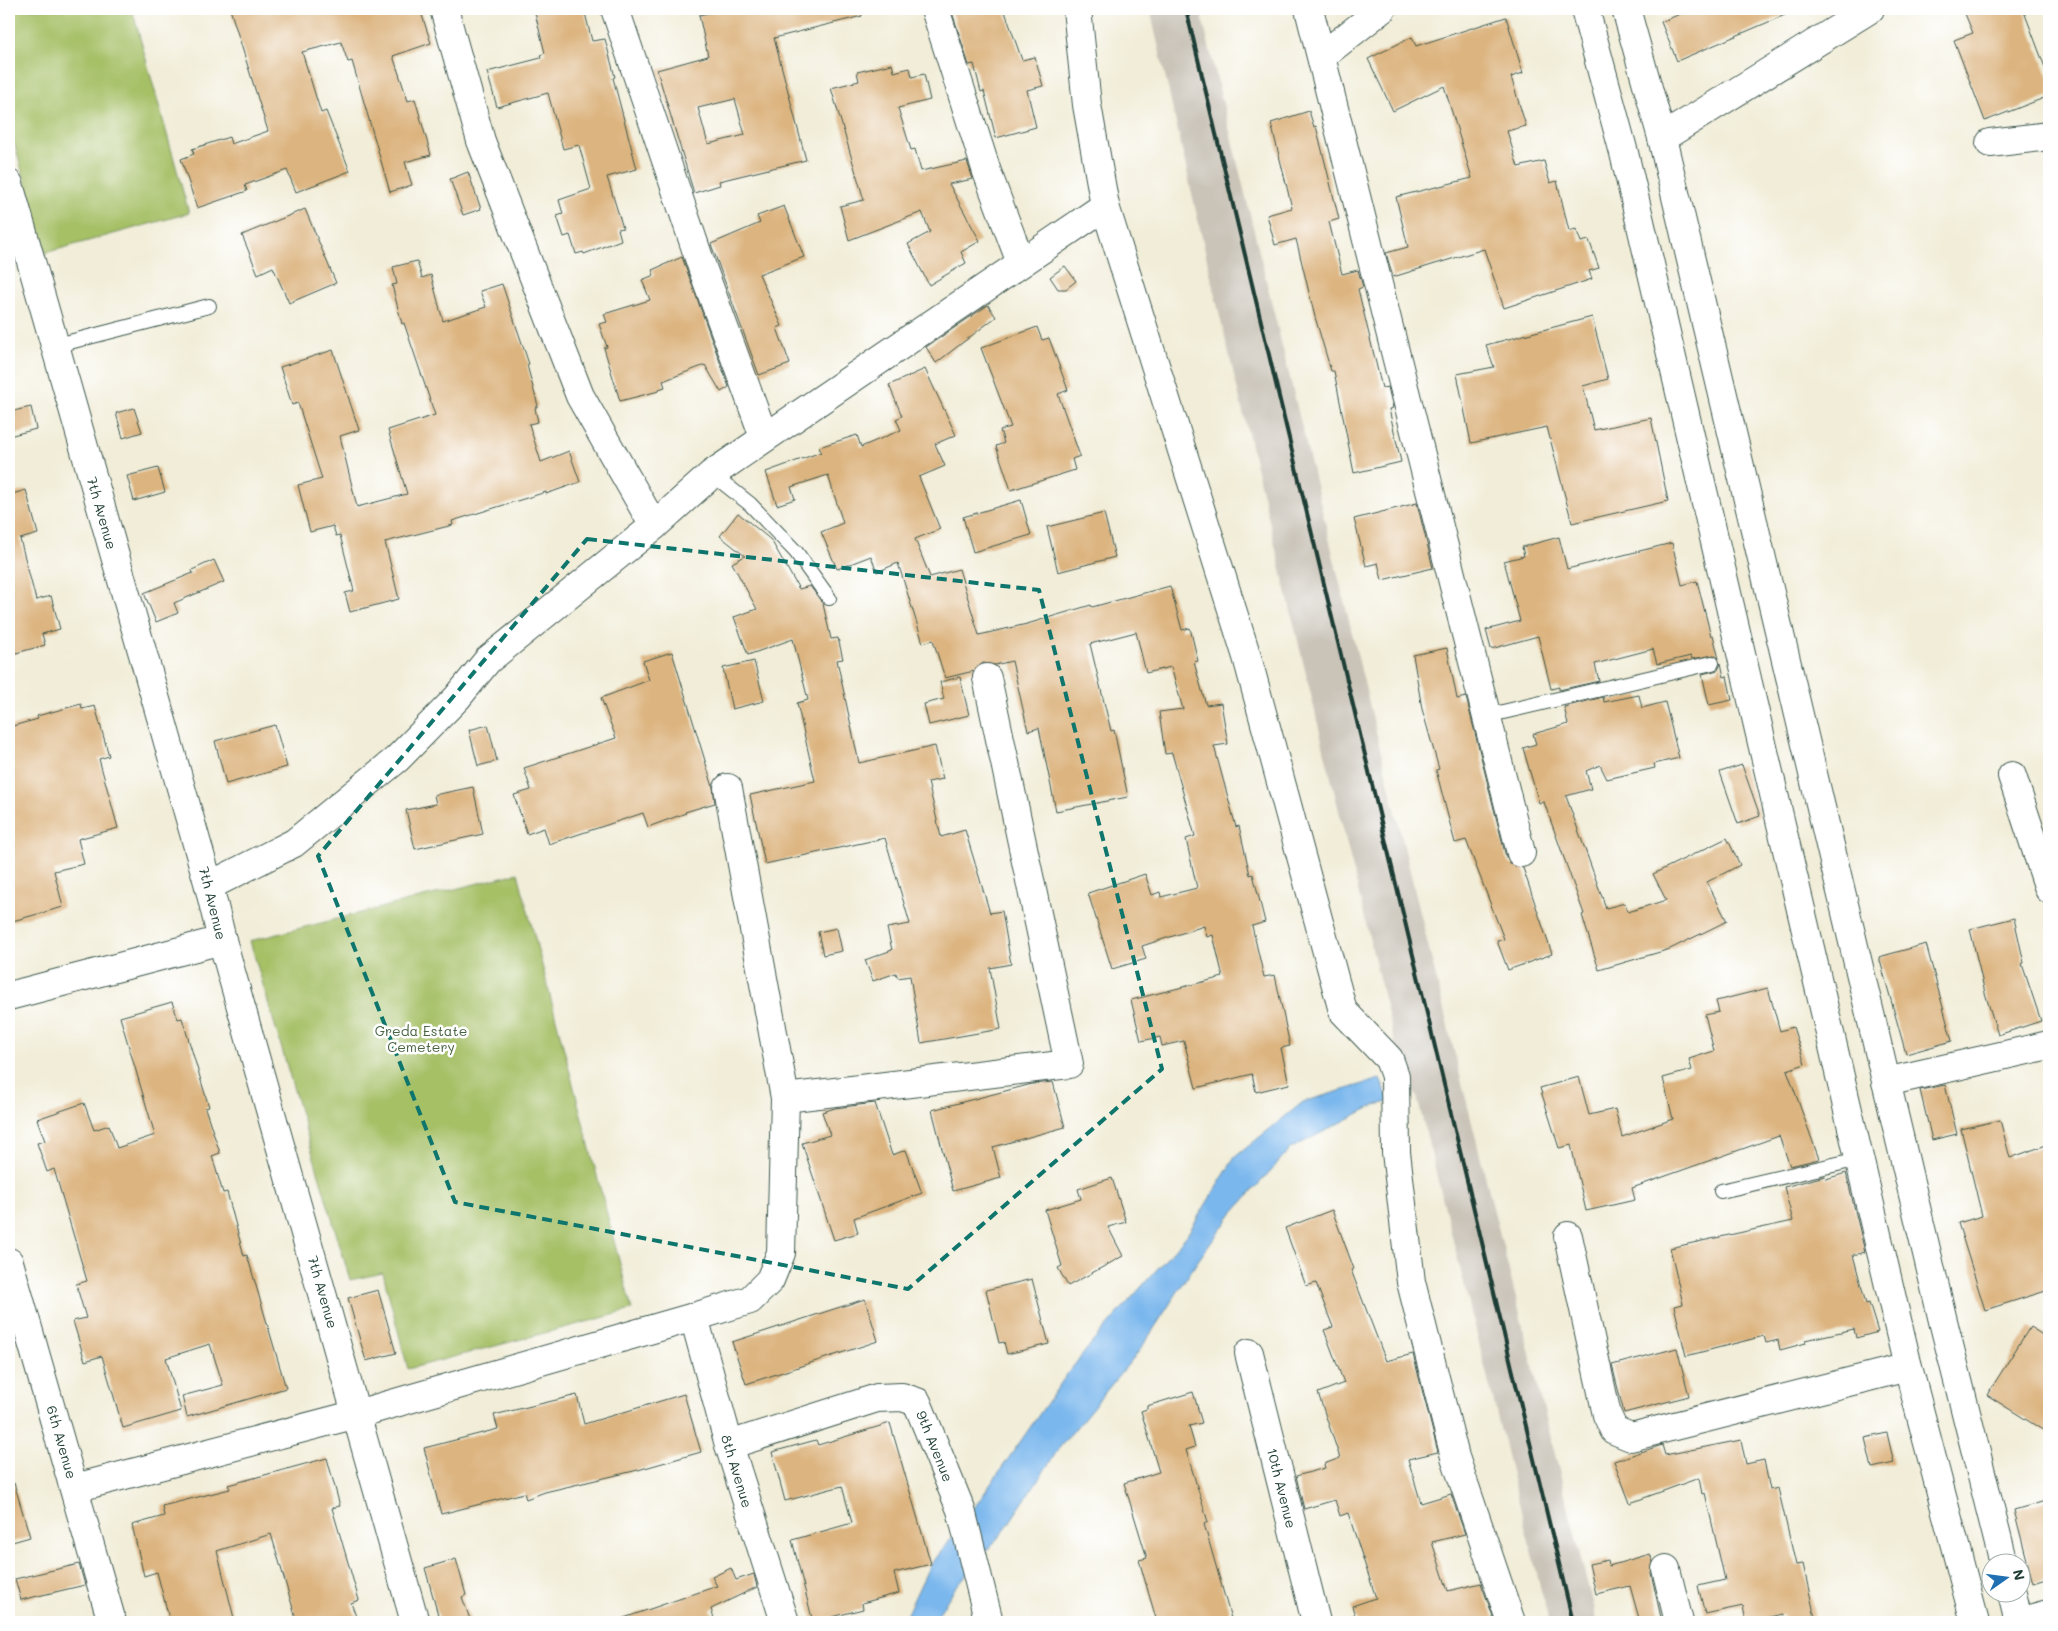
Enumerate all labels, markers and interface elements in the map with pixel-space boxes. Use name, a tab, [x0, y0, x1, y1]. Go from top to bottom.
street label: 7th Avenue	[83, 474, 121, 552]
street label: 7th Avenue	[195, 864, 231, 942]
park label: Greda Estate Cemetery	[375, 1021, 467, 1056]
street label: 7th Avenue	[304, 1253, 342, 1331]
street label: 6th Avenue	[42, 1403, 82, 1481]
street label: 9th Avenue	[912, 1408, 958, 1484]
street label: 8th Avenue	[717, 1432, 757, 1510]
street label: 10th Avenue	[1263, 1446, 1301, 1530]
north arrow	[1980, 1554, 2030, 1604]
text: N	[2009, 1567, 2030, 1582]

